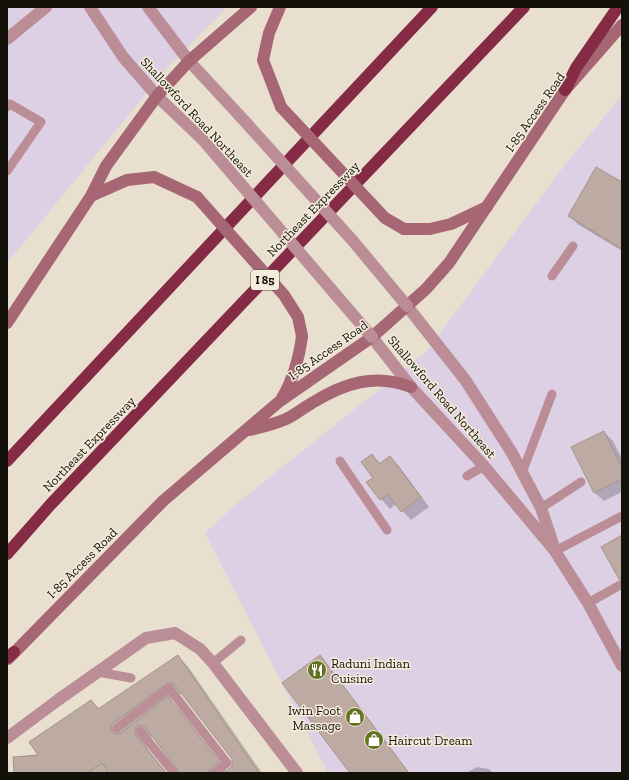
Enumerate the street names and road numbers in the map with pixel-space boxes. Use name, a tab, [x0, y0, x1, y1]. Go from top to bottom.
street label: Shallowford Road Northeast	[138, 54, 256, 180]
street label: I-85 Access Road	[502, 70, 568, 154]
street label: Northeast Expressway	[264, 158, 363, 260]
road number: I 85	[251, 270, 279, 290]
street label: I-85 Access Road	[286, 317, 370, 383]
street label: Shallowford Road Northeast	[385, 333, 499, 461]
street label: Northeast Expressway	[40, 393, 139, 495]
street label: I-85 Access Road	[44, 525, 120, 601]

